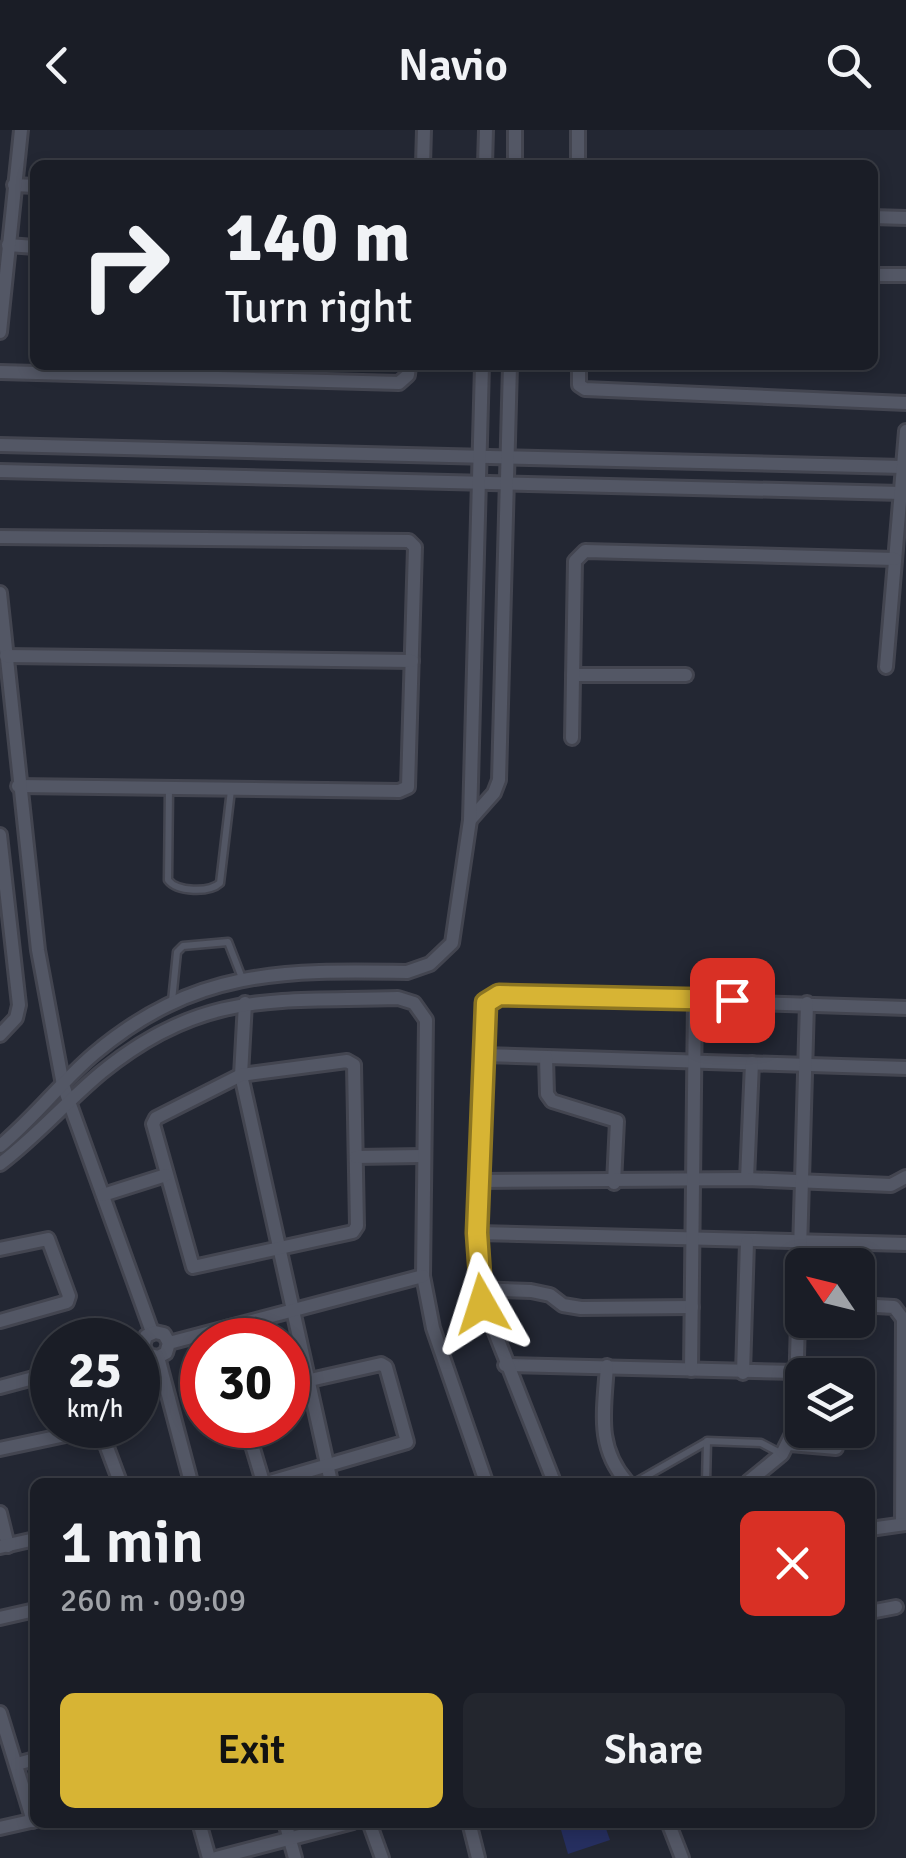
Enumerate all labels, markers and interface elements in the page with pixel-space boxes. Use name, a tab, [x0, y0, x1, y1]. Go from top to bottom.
icon: back	[30, 38, 85, 93]
text: Navio	[398, 38, 508, 93]
icon: search	[821, 38, 876, 93]
text: 140 m	[225, 194, 410, 280]
icon: right	[60, 200, 190, 330]
text: Turn right	[225, 280, 413, 335]
pin	[690, 958, 775, 1043]
icon: arrive	[705, 973, 760, 1028]
north arrow	[785, 1248, 875, 1338]
map controls	[785, 1248, 875, 1448]
position arrow	[430, 1252, 534, 1356]
speed limit sign: 30	[180, 1318, 310, 1448]
text: 25	[68, 1340, 122, 1402]
button: layers	[785, 1358, 875, 1448]
text: km/h	[67, 1393, 123, 1424]
text: 1 min	[60, 1506, 204, 1580]
button: close	[740, 1511, 845, 1616]
text: 260 m · 09:09	[60, 1581, 246, 1620]
button: Exit	[60, 1693, 443, 1808]
button: Share	[463, 1693, 845, 1808]

